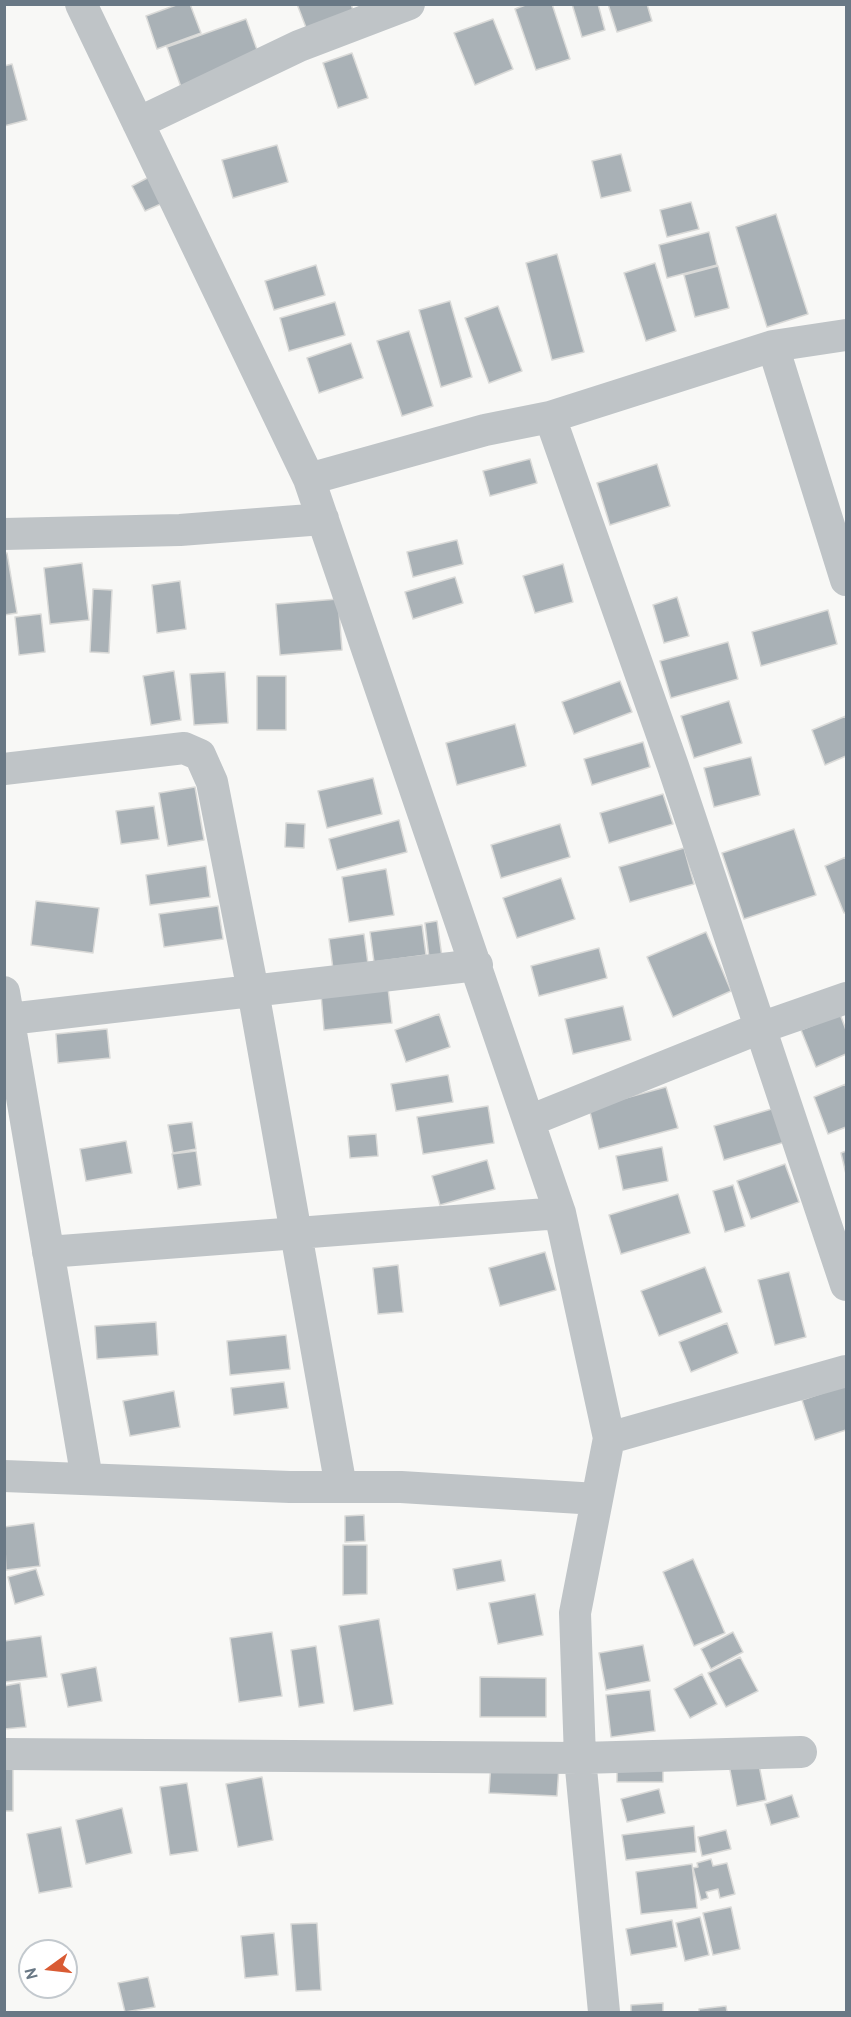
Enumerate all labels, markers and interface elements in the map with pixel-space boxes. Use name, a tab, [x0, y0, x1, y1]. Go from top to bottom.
north arrow	[18, 1939, 78, 1999]
text: N	[21, 1965, 44, 1981]

